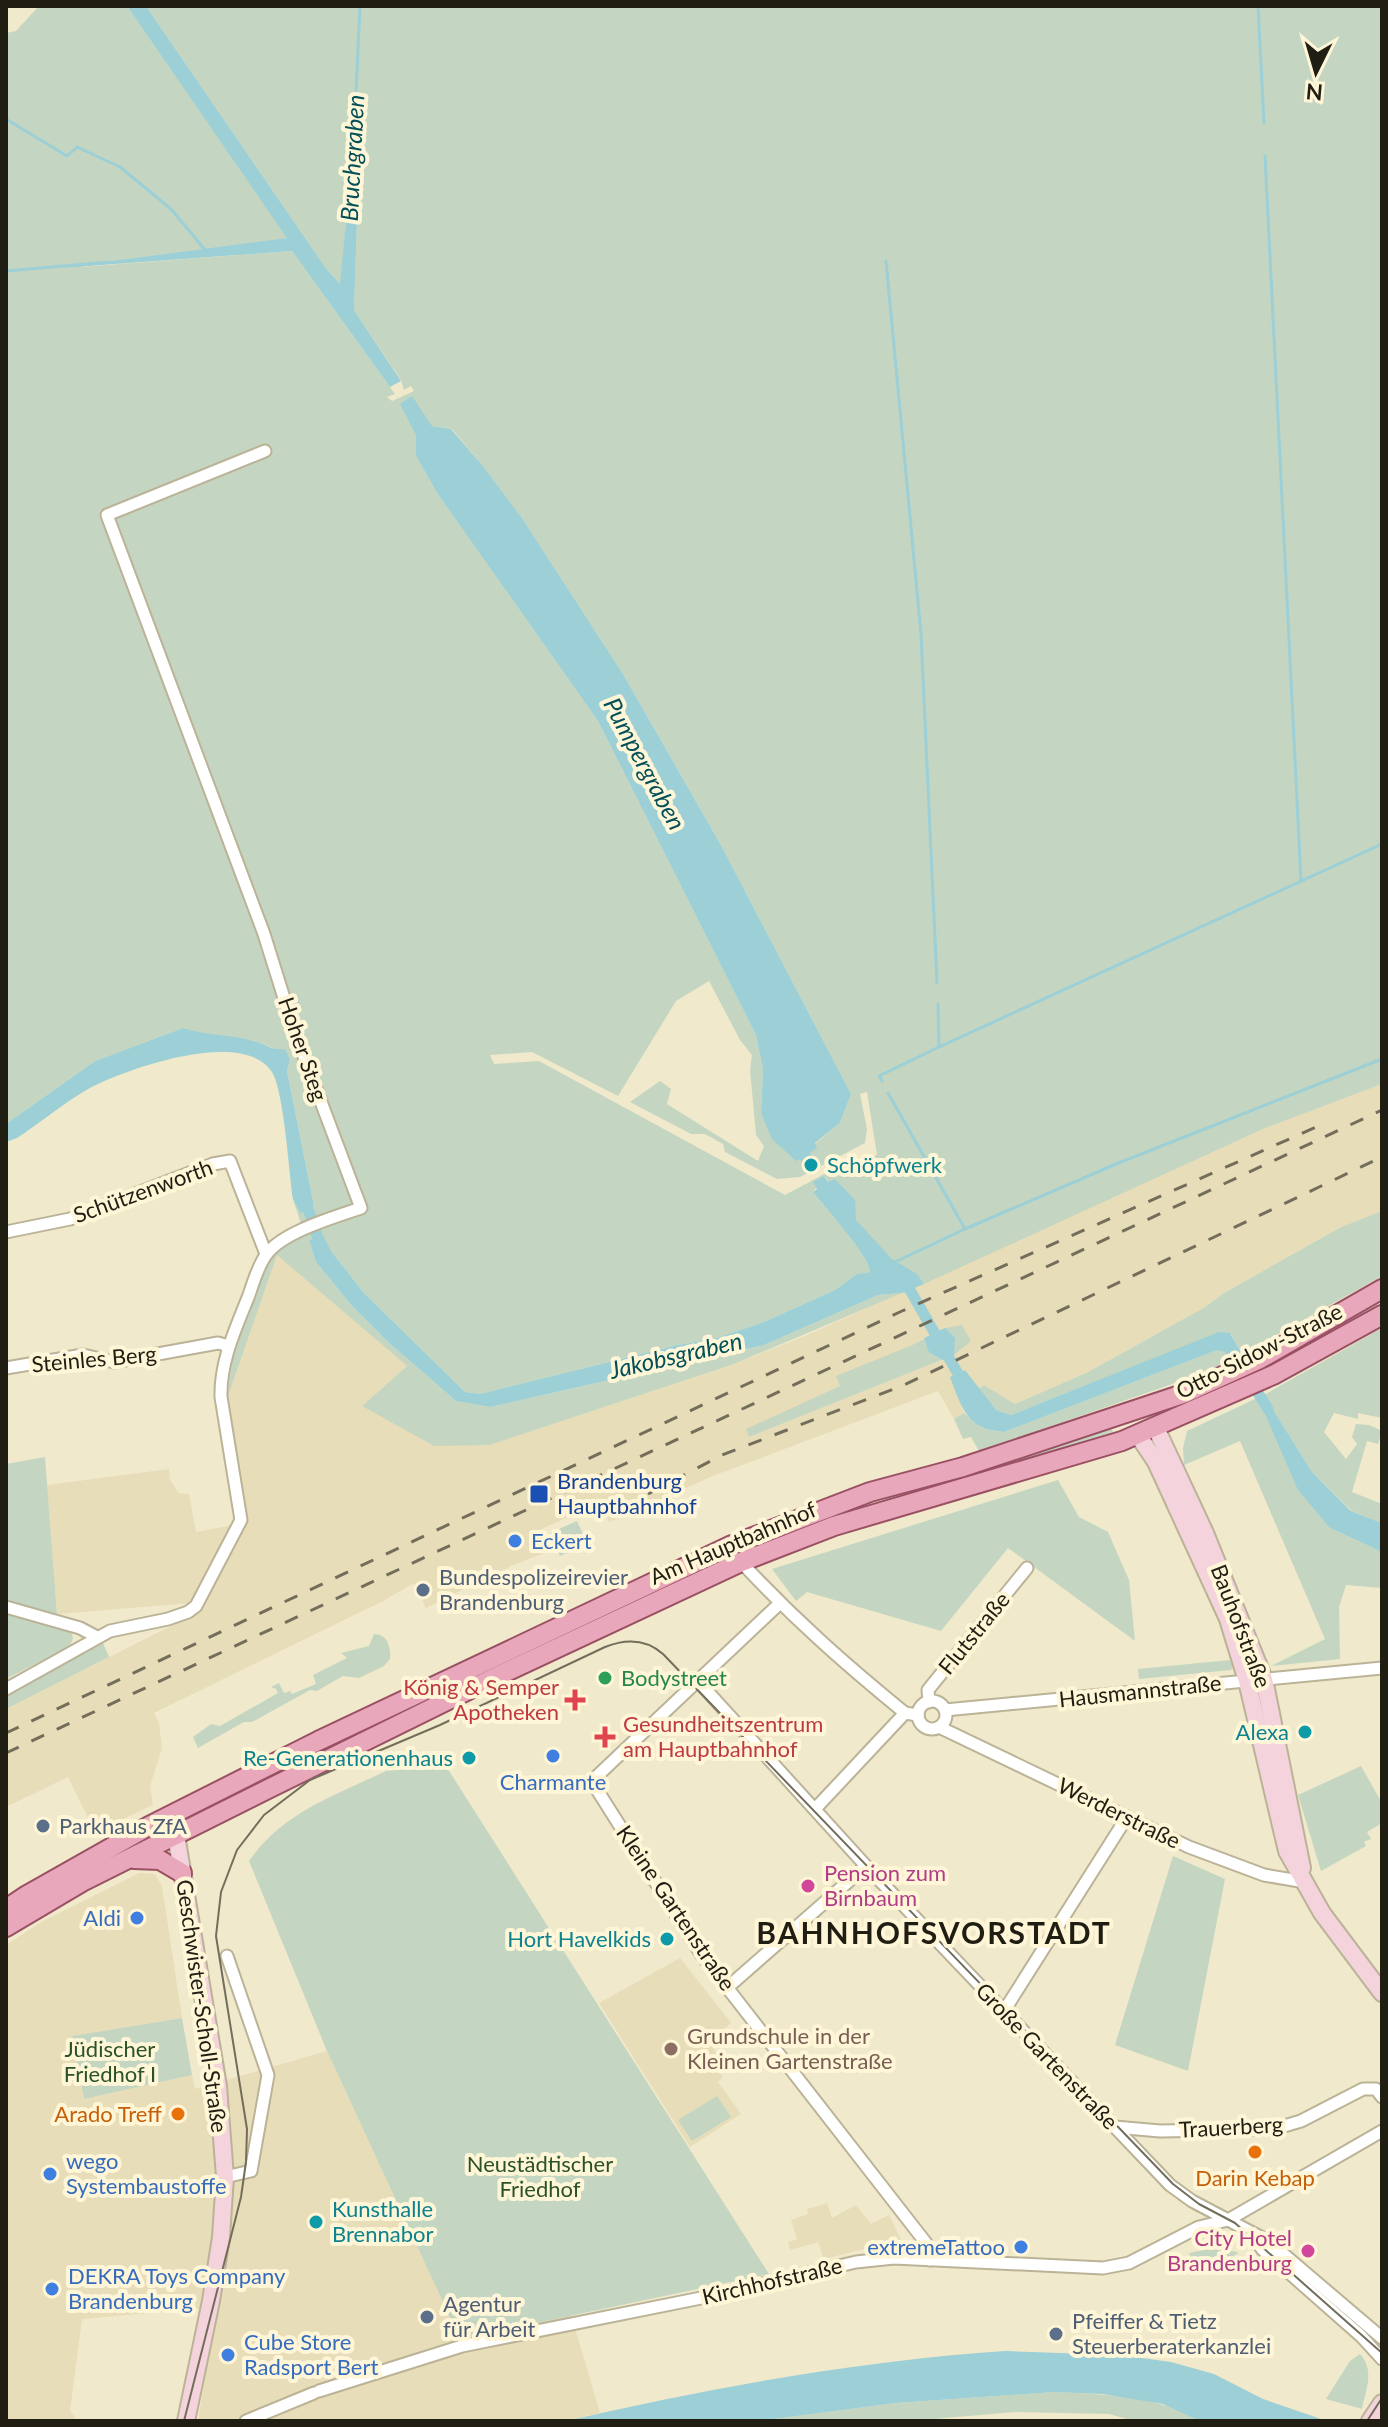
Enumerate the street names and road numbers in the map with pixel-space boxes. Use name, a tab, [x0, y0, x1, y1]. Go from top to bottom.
street label: Hoher Steg	[273, 993, 334, 1104]
street label: Schützenworth	[70, 1153, 216, 1228]
street label: Otto-Sidow-Straße	[1171, 1297, 1346, 1404]
street label: Steinles Berg	[30, 1340, 158, 1377]
street label: Am Hauptbahnhof	[645, 1495, 820, 1590]
street label: Bauhofstraße	[1206, 1560, 1277, 1691]
street label: Flutstraße	[932, 1586, 1015, 1679]
street label: Hausmannstraße	[1057, 1669, 1223, 1712]
street label: Werderstraße	[1053, 1771, 1185, 1854]
street label: Kleine Gartenstraße	[611, 1820, 742, 1995]
street label: Geschwister-Scholl-Straße	[171, 1878, 234, 2134]
street label: Große Gartenstraße	[971, 1977, 1124, 2135]
street label: Trauerberg	[1178, 2110, 1284, 2143]
street label: Kirchhofstraße	[699, 2251, 845, 2310]

